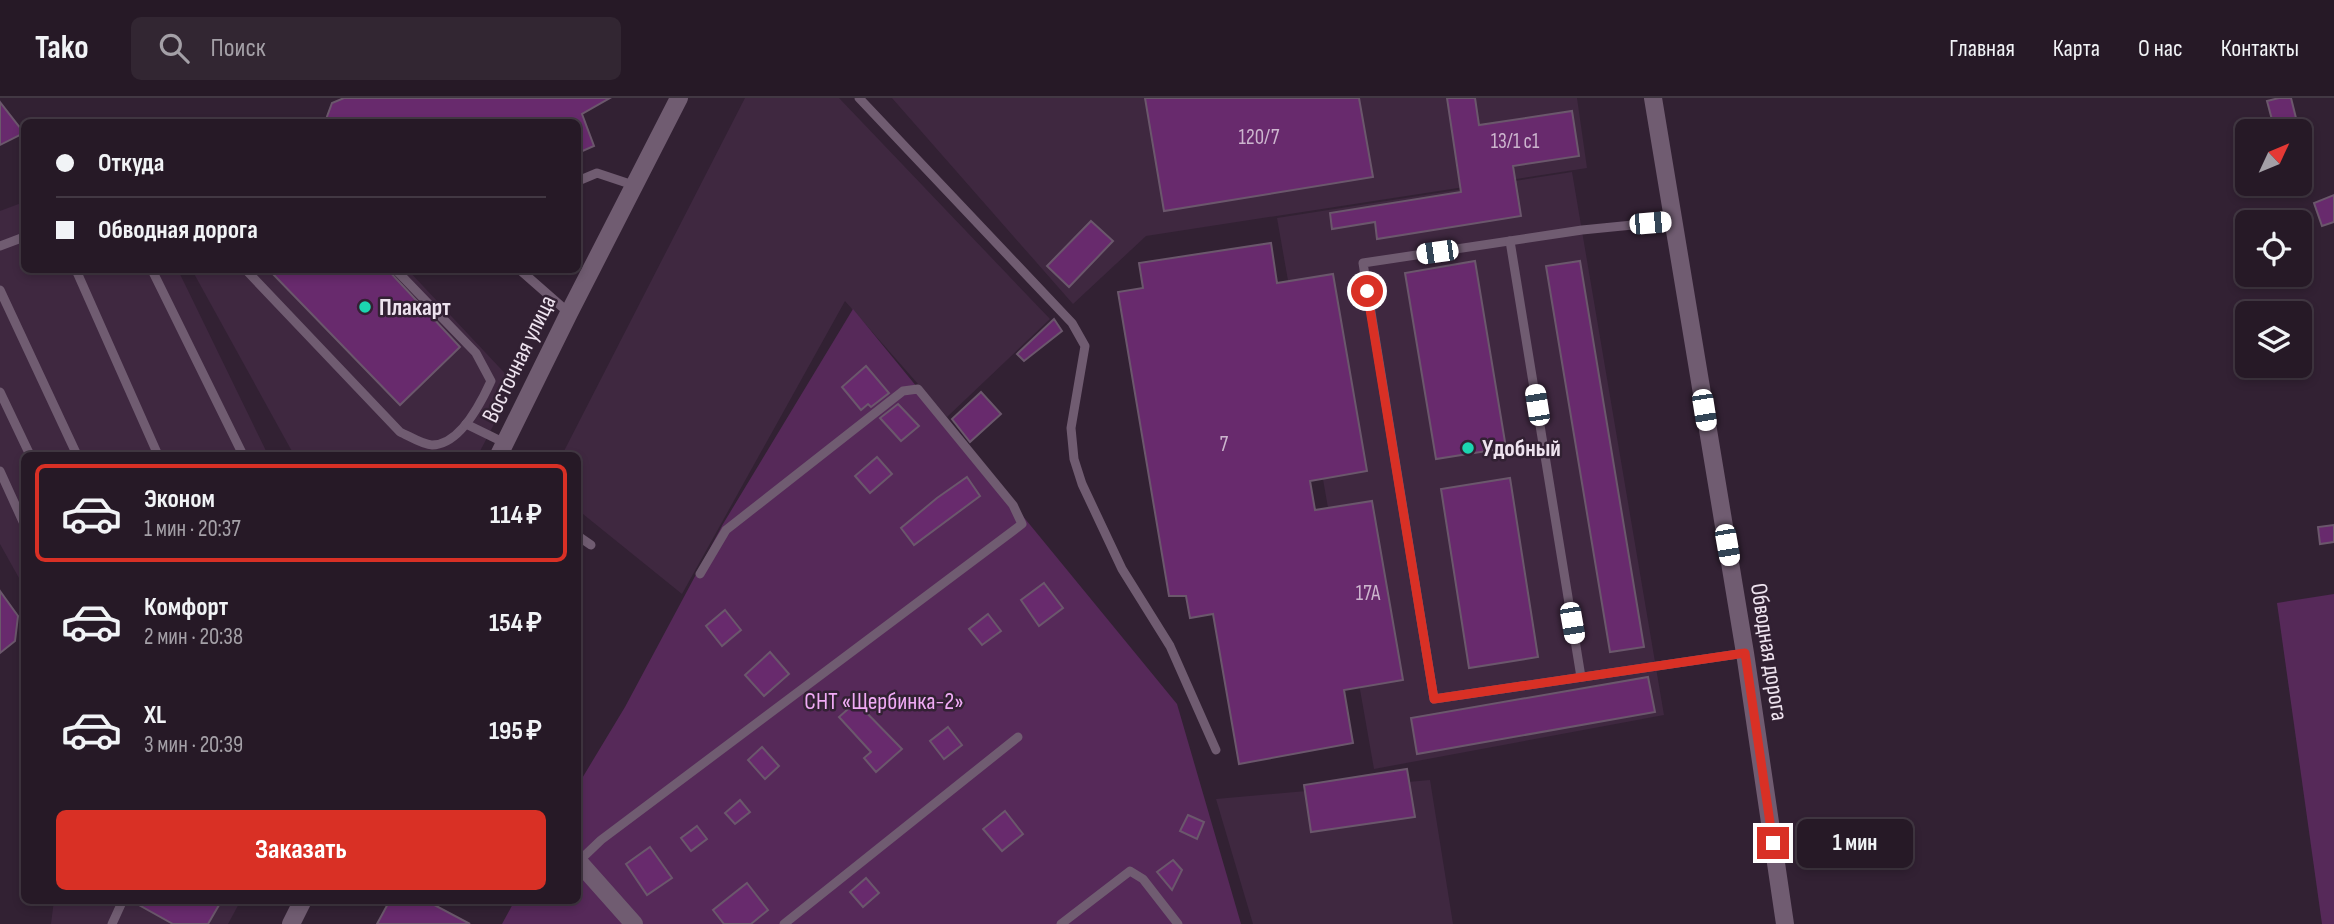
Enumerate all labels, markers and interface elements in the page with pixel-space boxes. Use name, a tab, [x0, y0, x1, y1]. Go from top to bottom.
search box	[131, 17, 621, 80]
text: Tako	[35, 28, 89, 68]
icon: search	[155, 29, 193, 67]
text: Поиск	[211, 33, 265, 64]
text: Главная	[1949, 34, 2015, 63]
text: Карта	[2053, 34, 2100, 63]
text: О нас	[2138, 34, 2183, 63]
text: Контакты	[2221, 34, 2299, 63]
north arrow	[2235, 119, 2312, 196]
map controls	[2235, 119, 2312, 378]
house number: 120/7	[1239, 125, 1280, 150]
house number: 13/1 с1	[1491, 129, 1540, 154]
text: Откуда	[98, 148, 164, 179]
button: locate	[2235, 210, 2312, 287]
car	[1629, 211, 1672, 235]
text: Обводная дорога	[98, 215, 258, 246]
car	[1415, 239, 1460, 265]
route start	[1351, 275, 1383, 307]
street label: Восточная улица	[476, 291, 562, 427]
place label: Плакарт	[379, 293, 451, 322]
marker: Плакарт	[357, 299, 373, 315]
button: layers	[2235, 301, 2312, 378]
car	[1524, 383, 1551, 427]
car	[1691, 388, 1718, 432]
house number: 7	[1220, 432, 1229, 457]
place label: Удобный	[1482, 434, 1561, 463]
marker: Удобный	[1460, 440, 1476, 456]
icon: car	[60, 482, 123, 545]
text: Эконом	[144, 484, 215, 515]
text: 114 ₽	[490, 500, 542, 531]
text: 1 мин · 20:37	[144, 515, 241, 543]
car	[1714, 522, 1741, 568]
house number: 17А	[1356, 581, 1381, 606]
street label: Обводная дорога	[1744, 581, 1794, 723]
icon: car	[60, 590, 123, 653]
text: Комфорт	[144, 592, 228, 623]
car	[1559, 600, 1586, 646]
text: 154 ₽	[489, 608, 542, 639]
text: 2 мин · 20:38	[144, 623, 243, 651]
park label: СНТ «Щербинка-2»	[804, 687, 964, 716]
icon: car	[60, 698, 123, 761]
text: XL	[144, 700, 166, 731]
text: 195 ₽	[489, 716, 542, 747]
text: 3 мин · 20:39	[144, 731, 243, 759]
button: Заказать	[56, 810, 546, 890]
callout: 1 мин	[1798, 818, 1913, 868]
route end	[1757, 827, 1789, 859]
text: 1 мин	[1833, 829, 1877, 857]

